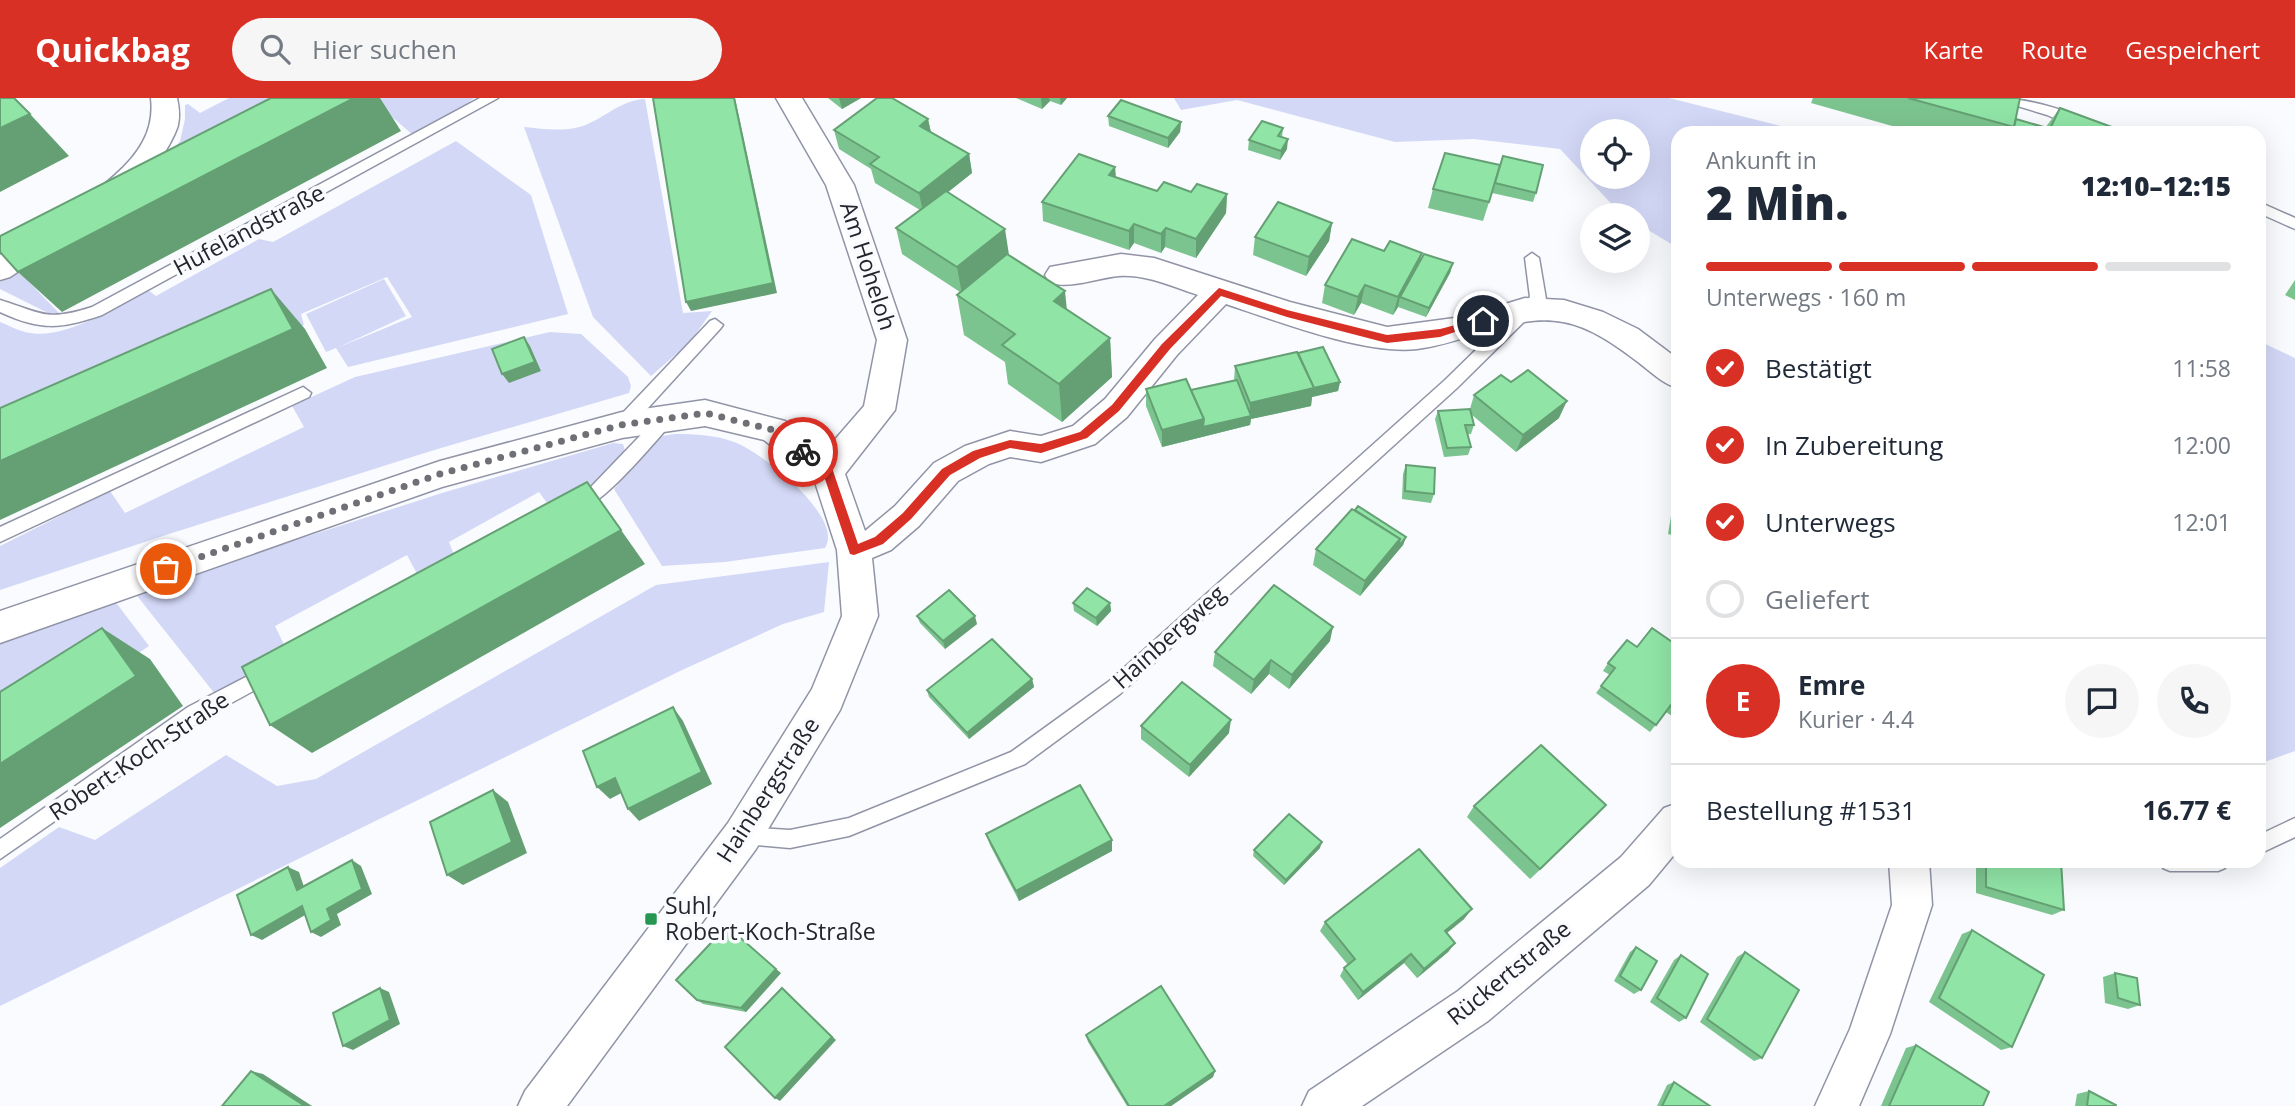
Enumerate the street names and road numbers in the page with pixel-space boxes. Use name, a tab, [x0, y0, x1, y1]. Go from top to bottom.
street label: Hufelandstraße	[167, 176, 330, 282]
street label: Am Hoheloh	[833, 197, 905, 334]
street label: Hainbergweg	[1105, 577, 1232, 696]
street label: Robert-Koch-Straße	[42, 683, 235, 827]
street label: Hainbergstraße	[708, 711, 826, 868]
street label: Rückertstraße	[1440, 912, 1577, 1032]

